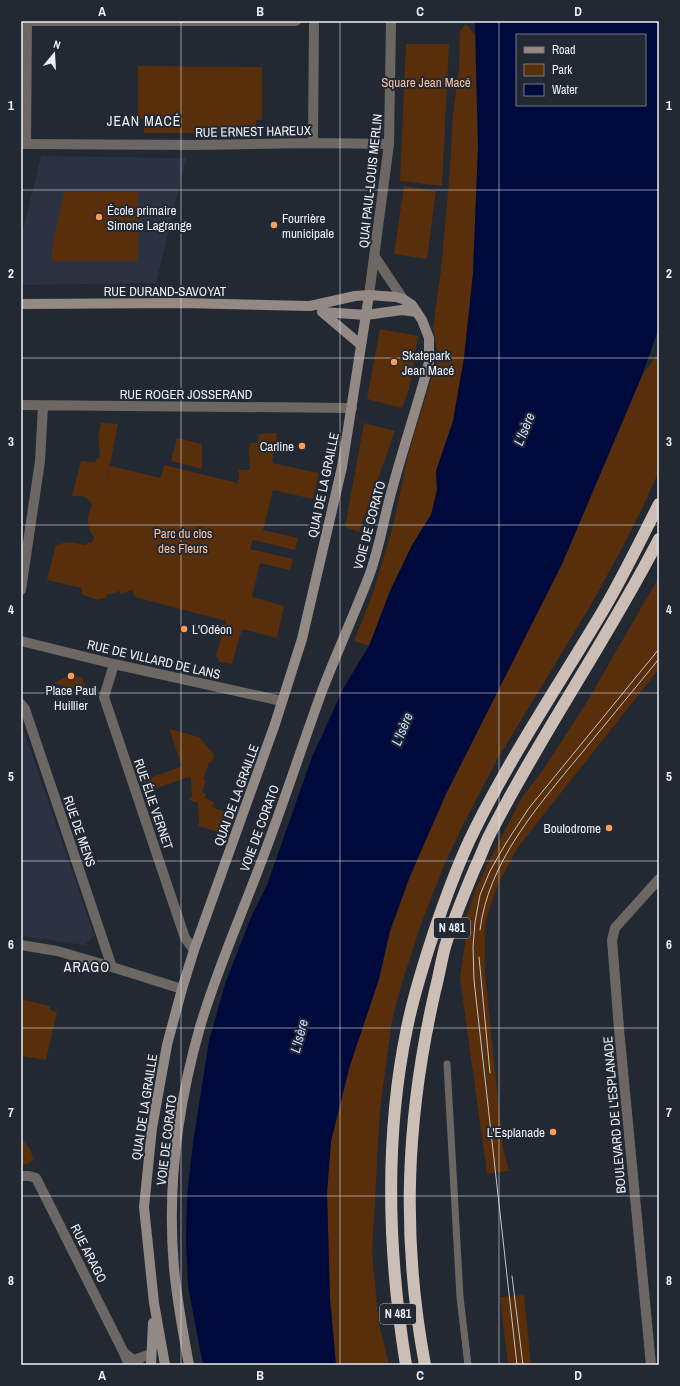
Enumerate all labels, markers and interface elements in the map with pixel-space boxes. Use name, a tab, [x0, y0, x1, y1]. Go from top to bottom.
text: A	[98, 3, 106, 20]
text: B	[256, 3, 264, 20]
text: C	[416, 3, 424, 20]
text: D	[574, 3, 582, 20]
north arrow	[34, 34, 74, 74]
legend	[516, 34, 646, 106]
text: N	[52, 37, 62, 52]
text: Road	[552, 42, 576, 58]
text: Park	[552, 62, 572, 78]
park label: Square Jean Macé	[381, 74, 471, 91]
text: Water	[552, 82, 579, 98]
text: 1	[8, 97, 14, 114]
text: 1	[666, 97, 672, 114]
district label: JEAN MACÉ	[107, 112, 181, 130]
street label: QUAI PAUL-LOUIS MERLIN	[355, 113, 386, 249]
street label: RUE ERNEST HAREUX	[195, 122, 312, 141]
place label: École primaire Simone Lagrange	[107, 202, 192, 234]
place label: Fourrière municipale	[282, 210, 334, 242]
marker: École primaire Simone Lagrange	[94, 212, 104, 222]
marker: Fourrière municipale	[269, 220, 279, 230]
text: 2	[8, 265, 14, 282]
text: 2	[666, 265, 672, 282]
street label: RUE DURAND-SAVOYAT	[104, 283, 227, 300]
place label: Skatepark Jean Macé	[402, 347, 454, 379]
marker: Skatepark Jean Macé	[389, 357, 399, 367]
street label: RUE ROGER JOSSERAND	[120, 386, 253, 403]
water label: L'Isère	[509, 410, 539, 448]
street label: QUAI DE LA GRAILLE	[304, 431, 343, 539]
text: 3	[8, 433, 14, 450]
text: 3	[666, 433, 672, 450]
place label: Carline	[260, 438, 294, 455]
marker: Carline	[297, 441, 307, 451]
street label: VOIE DE CORATO	[350, 479, 389, 571]
park label: Parc du clos des Fleurs	[154, 525, 212, 557]
text: 4	[8, 601, 14, 618]
text: 4	[666, 601, 672, 618]
place label: L'Odéon	[192, 621, 232, 638]
marker: L'Odéon	[179, 624, 189, 634]
street label: RUE DE VILLARD DE LANS	[86, 636, 222, 683]
marker: Place Paul Huillier	[66, 671, 76, 681]
place label: Place Paul Huillier	[46, 682, 96, 714]
water label: L'Isère	[387, 710, 417, 748]
street label: QUAI DE LA GRAILLE	[210, 742, 263, 848]
street label: RUE ÉLIE VERNET	[130, 757, 177, 852]
text: 5	[8, 768, 14, 785]
text: 5	[666, 768, 672, 785]
street label: VOIE DE CORATO	[236, 783, 283, 874]
street label: RUE DE MENS	[59, 793, 100, 869]
place label: Boulodrome	[544, 820, 601, 837]
marker: Boulodrome	[604, 823, 614, 833]
road number: N 481	[434, 918, 470, 938]
text: 6	[8, 936, 14, 953]
text: 6	[666, 936, 672, 953]
district label: ARAGO	[63, 958, 110, 976]
water label: L'Isère	[286, 1017, 312, 1055]
street label: BOULEVARD DE L'ESPLANADE	[599, 1036, 630, 1194]
street label: QUAI DE LA GRAILLE	[128, 1053, 161, 1161]
street label: VOIE DE CORATO	[153, 1094, 180, 1186]
text: 7	[8, 1104, 14, 1121]
text: 7	[666, 1104, 672, 1121]
place label: L'Esplanade	[487, 1124, 545, 1141]
marker: L'Esplanade	[548, 1127, 558, 1137]
street label: RUE ARAGO	[67, 1221, 111, 1285]
text: 8	[8, 1272, 14, 1289]
text: 8	[666, 1272, 672, 1289]
road number: N 481	[380, 1304, 416, 1324]
text: A	[98, 1367, 106, 1384]
text: B	[256, 1367, 264, 1384]
text: C	[416, 1367, 424, 1384]
text: D	[574, 1367, 582, 1384]

